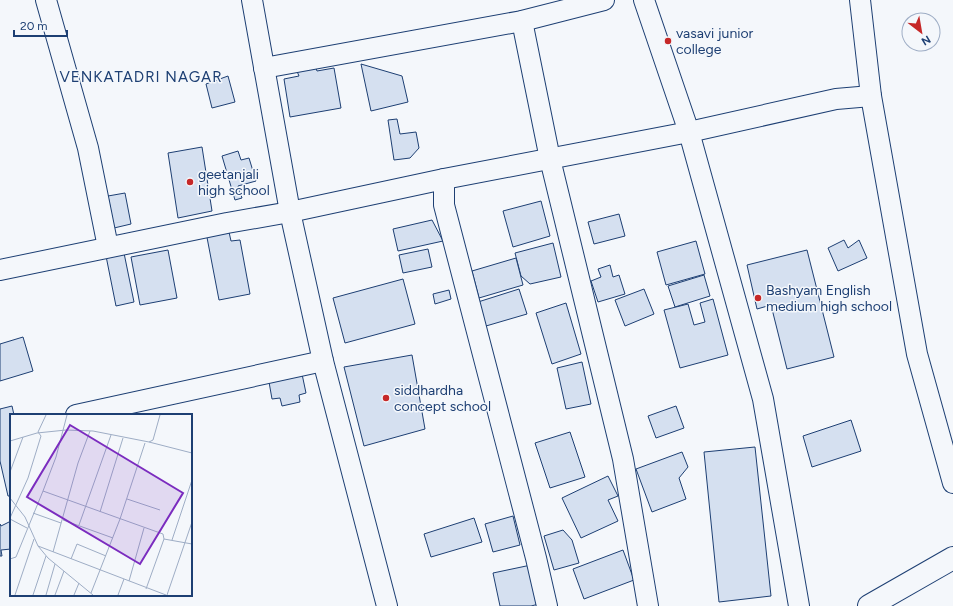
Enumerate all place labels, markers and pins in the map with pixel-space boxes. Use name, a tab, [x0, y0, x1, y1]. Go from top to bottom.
place label: vasavi junior college	[676, 25, 754, 58]
marker: vasavi junior college	[663, 36, 673, 46]
place label: geetanjali high school	[198, 166, 270, 199]
marker: geetanjali high school	[185, 177, 195, 187]
place label: Bashyam English medium high school	[766, 282, 892, 315]
marker: Bashyam English medium high school	[753, 293, 763, 303]
place label: siddhardha concept school	[394, 382, 491, 415]
marker: siddhardha concept school	[381, 393, 391, 403]

